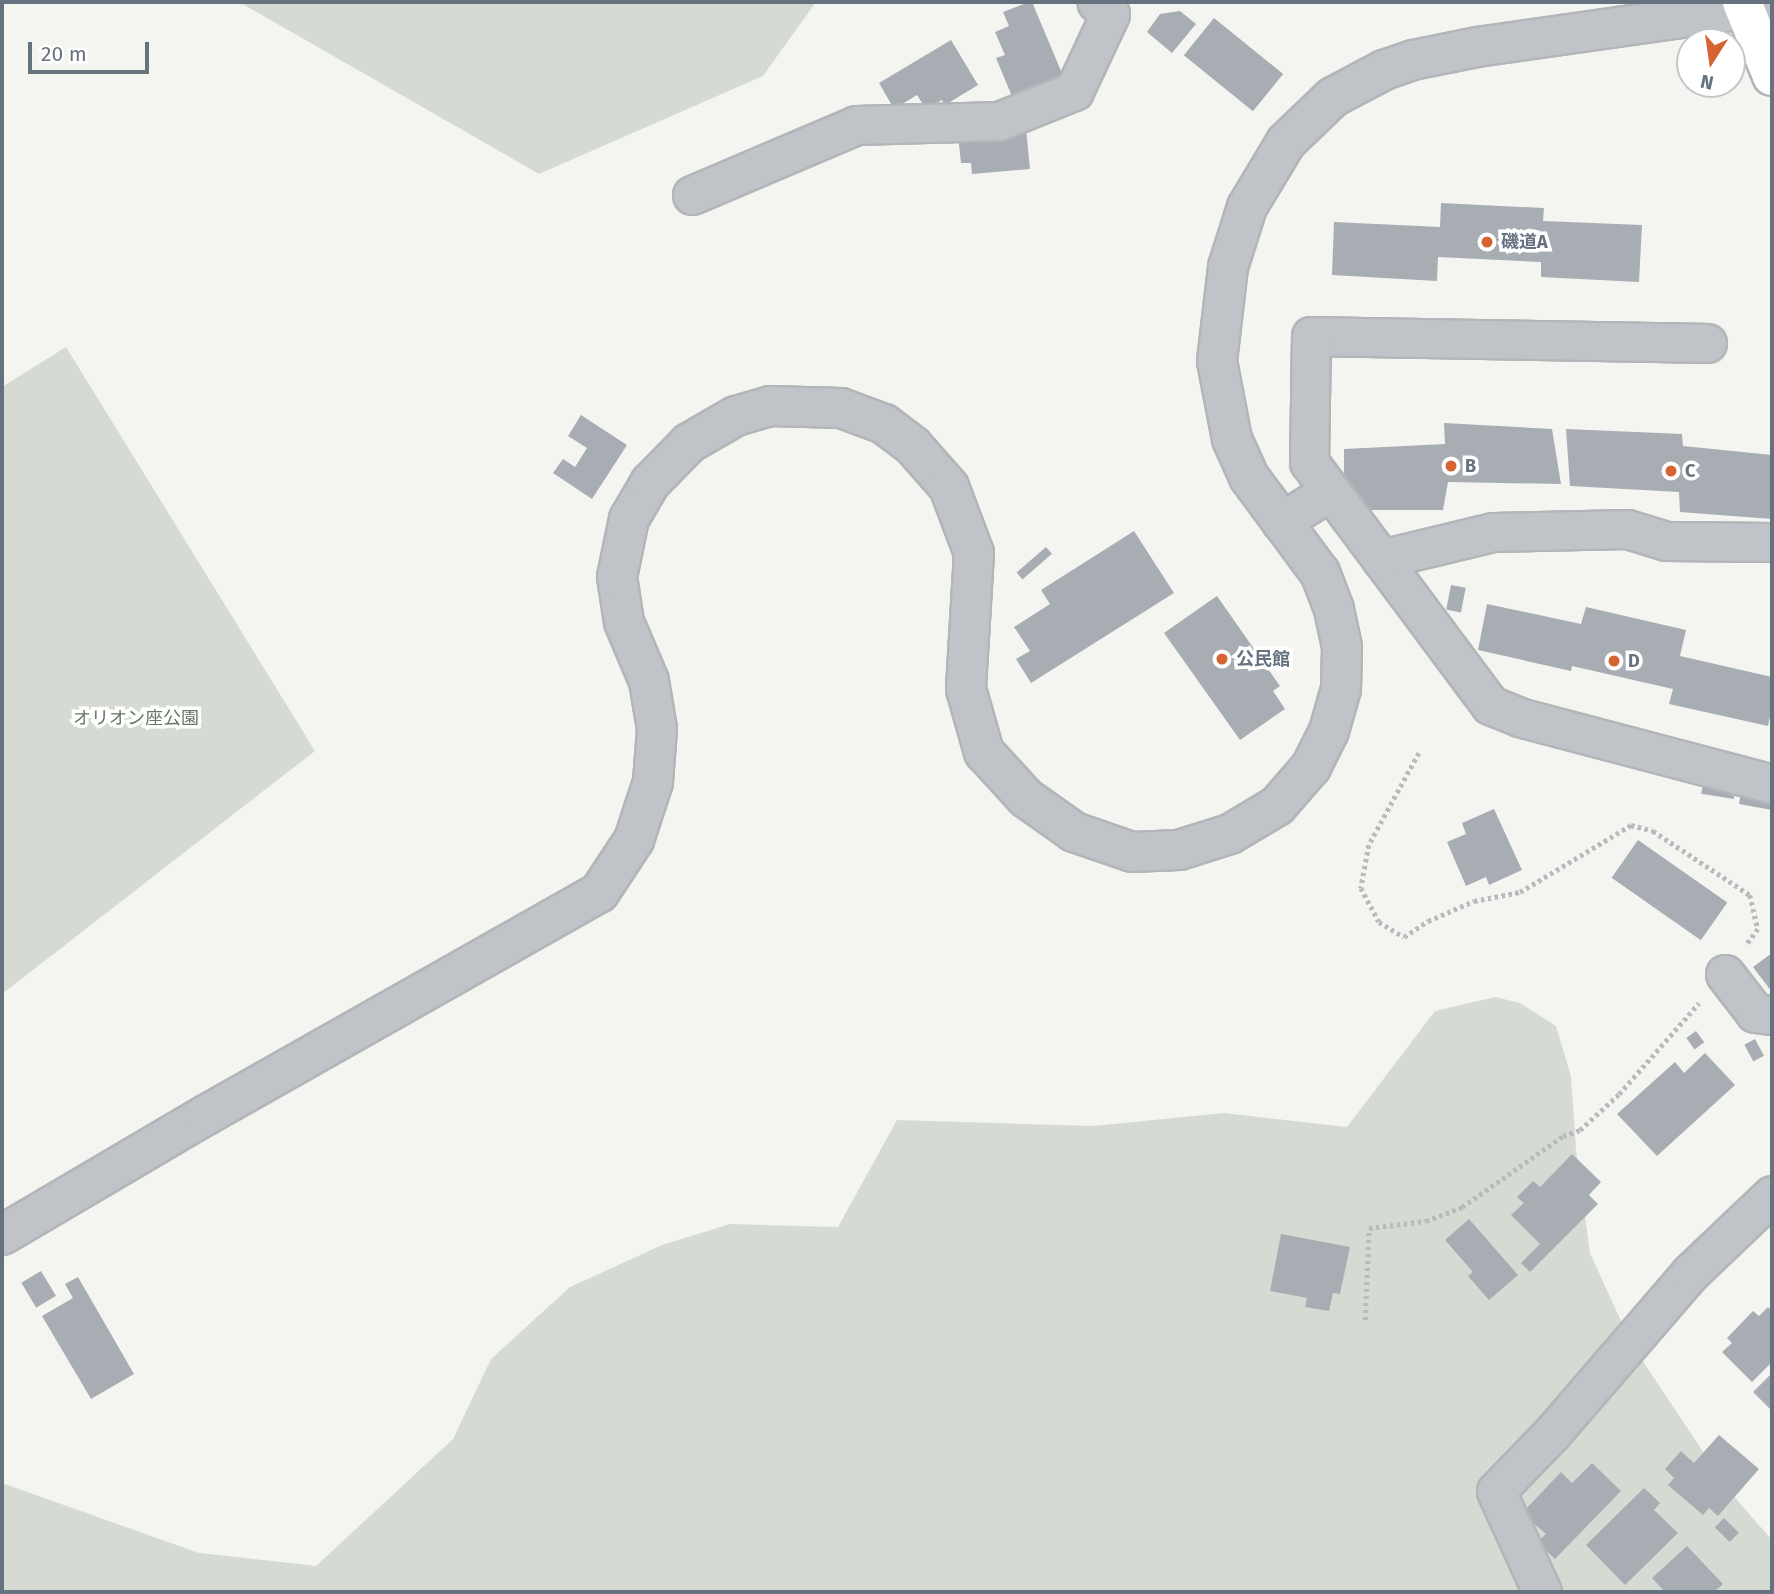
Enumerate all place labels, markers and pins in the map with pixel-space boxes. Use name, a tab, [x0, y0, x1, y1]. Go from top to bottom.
place label: 磯道A	[1501, 231, 1548, 253]
marker: 磯道A	[1479, 234, 1495, 250]
place label: B	[1465, 455, 1476, 477]
marker: B	[1443, 458, 1459, 474]
place label: C	[1685, 460, 1695, 482]
marker: C	[1663, 463, 1679, 479]
place label: 公民館	[1236, 648, 1290, 670]
place label: D	[1628, 650, 1640, 672]
marker: 公民館	[1214, 651, 1230, 667]
marker: D	[1606, 653, 1622, 669]

